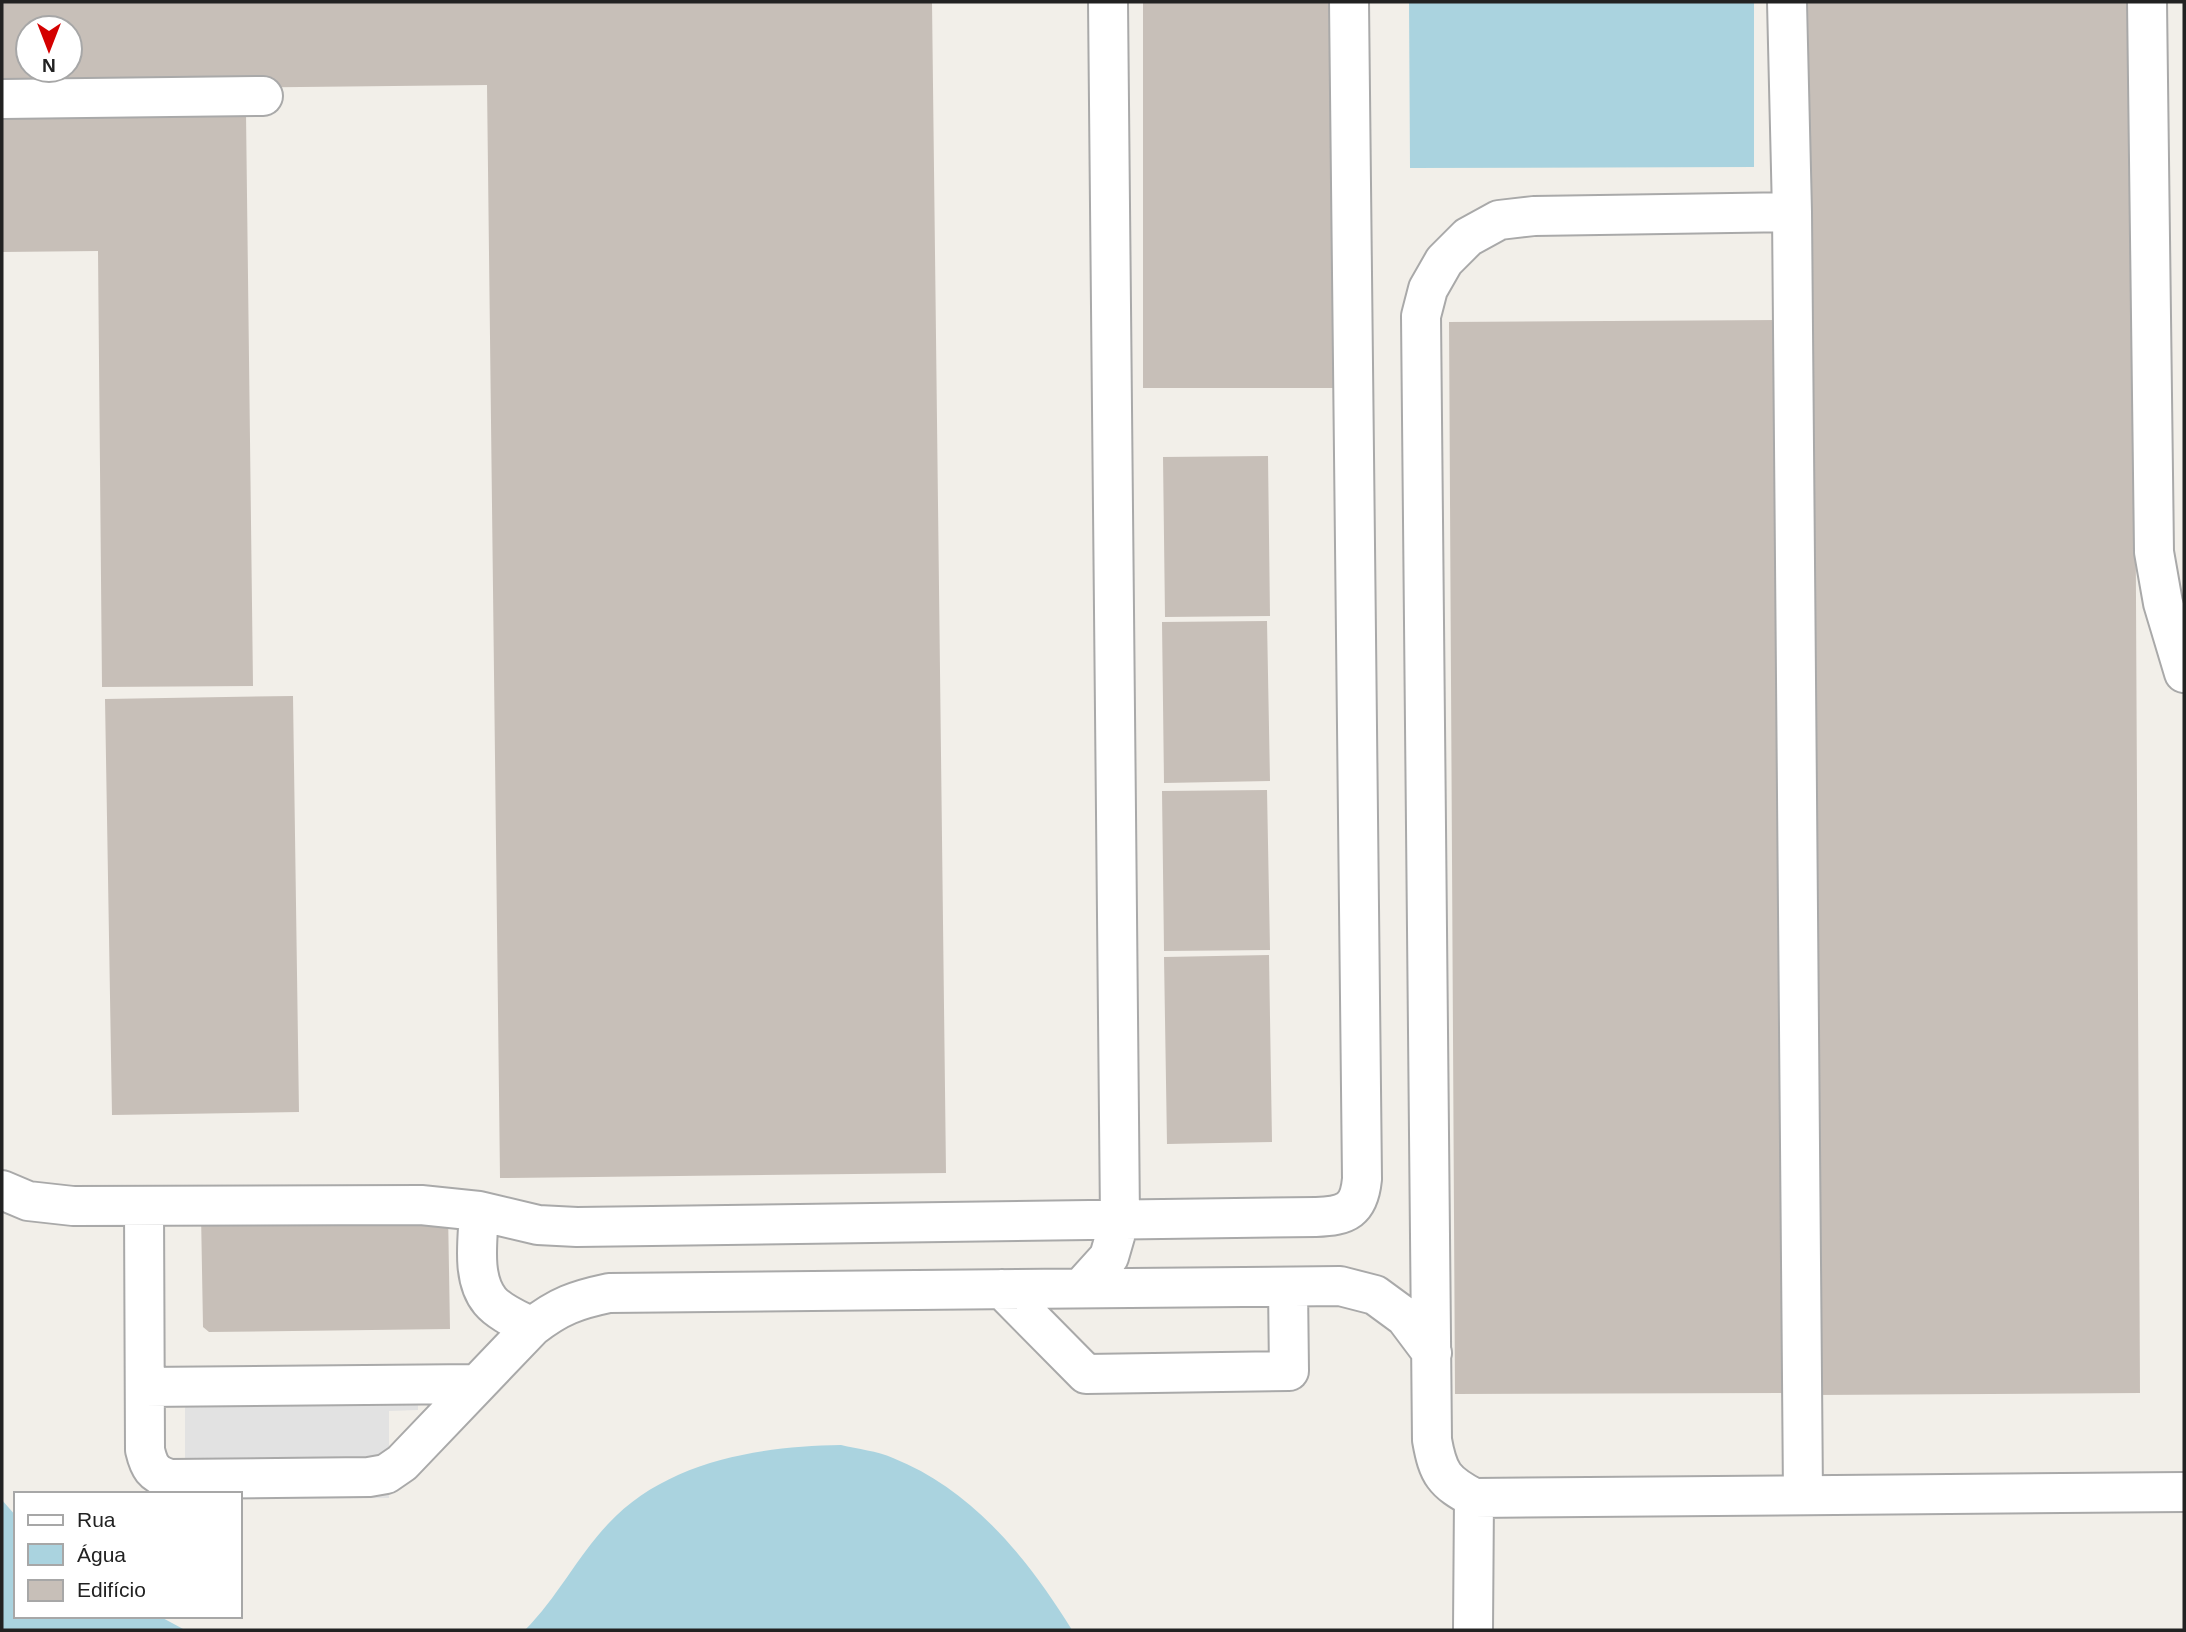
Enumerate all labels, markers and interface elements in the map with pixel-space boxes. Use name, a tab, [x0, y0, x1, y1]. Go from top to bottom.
north arrow	[14, 14, 84, 84]
text: N	[42, 55, 56, 76]
legend	[14, 1492, 242, 1618]
text: Rua	[77, 1508, 116, 1531]
text: Água	[77, 1543, 126, 1566]
text: Edifício	[77, 1578, 146, 1601]

